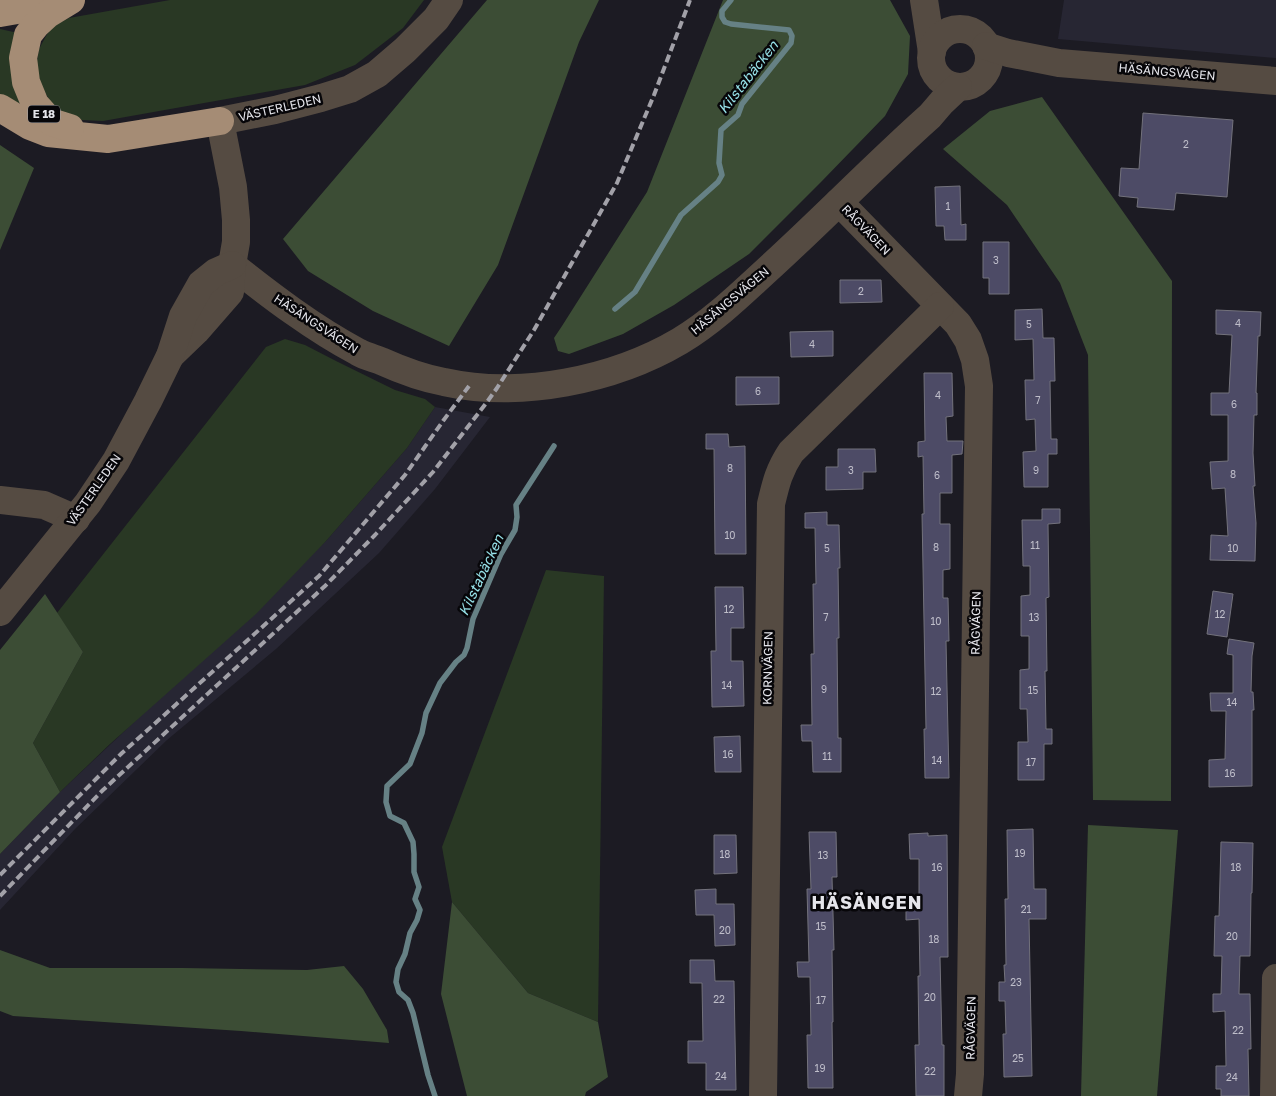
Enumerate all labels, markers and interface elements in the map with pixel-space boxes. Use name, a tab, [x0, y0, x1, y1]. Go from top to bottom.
water label: Kilstabäcken	[714, 36, 782, 116]
street label: HÄSÄNGSVÄGEN	[1118, 60, 1216, 83]
street label: VÄSTERLEDEN	[237, 91, 323, 124]
road number: E 18	[28, 106, 60, 122]
house number: 2	[1183, 138, 1189, 150]
house number: 1	[946, 200, 951, 212]
street label: RÅGVÄGEN	[839, 201, 894, 258]
house number: 3	[993, 254, 999, 266]
street label: HÄSÄNGSVÄGEN	[688, 264, 772, 338]
house number: 2	[858, 285, 864, 297]
street label: HÄSÄNGSVÄGEN	[271, 291, 361, 356]
house number: 4	[1235, 317, 1241, 329]
house number: 5	[1026, 318, 1032, 330]
house number: 4	[809, 338, 815, 350]
house number: 6	[755, 385, 761, 397]
house number: 4	[935, 389, 941, 401]
house number: 7	[1035, 394, 1041, 406]
house number: 6	[1231, 398, 1237, 410]
street label: VÄSTERLEDEN	[63, 451, 124, 529]
house number: 8	[727, 462, 733, 474]
house number: 3	[848, 464, 854, 476]
house number: 9	[1033, 464, 1039, 476]
house number: 8	[1230, 468, 1236, 480]
house number: 6	[934, 469, 940, 481]
house number: 10	[724, 529, 736, 541]
water label: Kilstabäcken	[454, 530, 507, 618]
house number: 11	[1030, 539, 1040, 551]
house number: 8	[933, 541, 939, 553]
house number: 5	[824, 542, 830, 554]
house number: 10	[1227, 542, 1239, 554]
street label: RÅGVÄGEN	[967, 591, 984, 655]
house number: 12	[724, 603, 735, 615]
house number: 12	[1215, 608, 1226, 620]
house number: 7	[823, 611, 829, 623]
house number: 13	[1029, 611, 1039, 623]
house number: 10	[930, 615, 942, 627]
street label: KORNVÄGEN	[759, 631, 776, 705]
house number: 14	[722, 679, 732, 691]
house number: 9	[821, 683, 827, 695]
house number: 15	[1028, 684, 1039, 696]
house number: 12	[931, 685, 942, 697]
house number: 14	[1227, 696, 1237, 708]
house number: 16	[723, 748, 733, 760]
house number: 11	[822, 750, 832, 762]
house number: 14	[932, 754, 942, 766]
house number: 17	[1026, 756, 1036, 768]
house number: 16	[1225, 767, 1235, 779]
house number: 19	[1015, 847, 1025, 859]
house number: 18	[720, 848, 730, 860]
house number: 13	[818, 849, 828, 861]
house number: 16	[932, 861, 942, 873]
house number: 18	[1231, 861, 1241, 873]
district label: HÄSÄNGEN	[812, 891, 922, 913]
house number: 21	[1021, 903, 1031, 915]
house number: 15	[816, 920, 827, 932]
house number: 20	[719, 924, 731, 936]
house number: 20	[1226, 930, 1238, 942]
house number: 18	[929, 933, 939, 945]
house number: 23	[1010, 976, 1022, 988]
house number: 20	[924, 991, 936, 1003]
house number: 22	[713, 993, 725, 1005]
house number: 17	[816, 994, 826, 1006]
street label: RÅGVÄGEN	[962, 996, 979, 1060]
house number: 22	[1232, 1024, 1244, 1036]
house number: 25	[1012, 1052, 1024, 1064]
house number: 19	[815, 1062, 825, 1074]
house number: 22	[924, 1065, 936, 1077]
house number: 24	[715, 1070, 727, 1082]
house number: 24	[1226, 1071, 1238, 1083]

